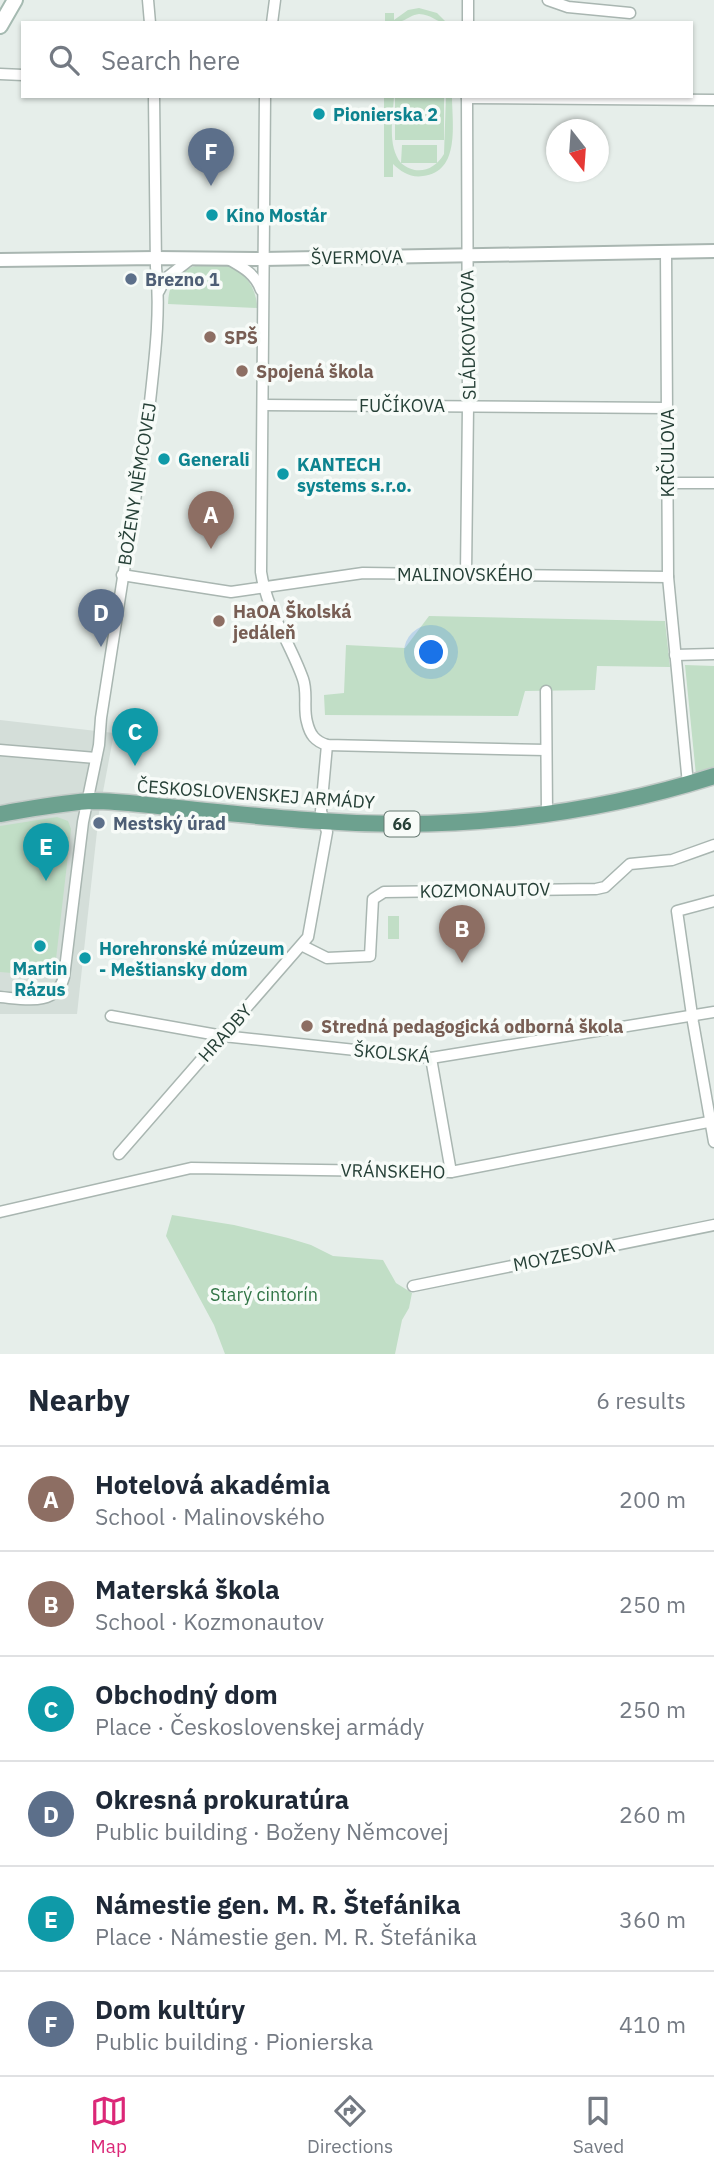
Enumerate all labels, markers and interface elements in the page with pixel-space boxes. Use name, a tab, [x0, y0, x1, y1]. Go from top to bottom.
search box	[21, 21, 693, 98]
icon: search	[45, 41, 83, 79]
text: Search here	[101, 43, 240, 77]
place label: Pionierska 2	[333, 103, 438, 126]
marker: Pionierska 2	[311, 106, 327, 122]
north arrow	[546, 119, 609, 182]
pin: F	[188, 128, 234, 186]
place label: Kino Mostár	[226, 204, 327, 227]
marker: Kino Mostár	[204, 207, 220, 223]
street label: ŠVERMOVA	[311, 244, 404, 269]
place label: Brezno 1	[145, 268, 220, 291]
street label: SLÁDKOVIČOVA	[454, 269, 481, 400]
marker: Brezno 1	[123, 271, 139, 287]
place label: SPŠ	[224, 325, 258, 349]
marker: SPŠ	[202, 329, 218, 345]
place label: Spojená škola	[256, 360, 374, 383]
marker: Spojená škola	[234, 363, 250, 379]
street label: FUČÍKOVA	[359, 393, 445, 417]
street label: BOŽENY NĚMCOVEJ	[113, 401, 161, 567]
street label: KRČULOVA	[655, 408, 679, 497]
place label: Generali	[178, 448, 250, 471]
marker: Generali	[156, 451, 172, 467]
place label: KANTECH systems s.r.o.	[297, 453, 412, 497]
marker: KANTECH systems s.r.o.	[275, 466, 291, 482]
pin: A	[188, 491, 234, 549]
street label: MALINOVSKÉHO	[397, 563, 533, 586]
pin: D	[78, 589, 124, 647]
place label: HaOA Školská jedáleň	[232, 599, 352, 644]
marker: HaOA Školská jedáleň	[211, 613, 227, 629]
your location	[414, 635, 448, 669]
pin: C	[112, 708, 158, 766]
street label: ČESKOSLOVENSKEJ ARMÁDY	[136, 773, 376, 814]
road number: 66	[384, 811, 420, 836]
place label: Mestský úrad	[113, 812, 226, 835]
marker: Mestský úrad	[91, 815, 107, 831]
pin: E	[23, 823, 69, 881]
street label: KOZMONAUTOV	[419, 877, 551, 903]
pin: B	[439, 905, 485, 963]
place label: Horehronské múzeum - Meštiansky dom	[99, 937, 284, 981]
marker: Martin Rázus	[32, 938, 48, 954]
marker: Horehronské múzeum - Meštiansky dom	[77, 950, 93, 966]
place label: Martin Rázus	[12, 957, 68, 1001]
street label: HRADBY	[193, 999, 257, 1067]
place label: Stredná pedagogická odborná škola	[321, 1015, 624, 1038]
marker: Stredná pedagogická odborná škola	[299, 1018, 315, 1034]
street label: ŠKOLSKÁ	[353, 1037, 432, 1068]
street label: VRÁNSKEHO	[341, 1159, 445, 1183]
street label: MOYZESOVA	[511, 1234, 617, 1276]
park label: Starý cintorín	[210, 1283, 318, 1306]
text: Nearby	[28, 1380, 130, 1419]
text: 6 results	[596, 1385, 686, 1415]
text: Hotelová akadémia	[95, 1467, 330, 1501]
text: A	[43, 1484, 59, 1514]
text: 200 m	[619, 1484, 686, 1514]
text: School · Malinovského	[95, 1501, 325, 1531]
text: Materská škola	[95, 1572, 280, 1606]
text: B	[43, 1589, 59, 1619]
text: 250 m	[619, 1589, 686, 1619]
text: School · Kozmonautov	[95, 1606, 324, 1636]
text: Obchodný dom	[95, 1677, 278, 1711]
text: C	[44, 1694, 58, 1724]
text: 250 m	[619, 1694, 686, 1724]
text: Place · Československej armády	[95, 1711, 424, 1741]
text: Okresná prokuratúra	[95, 1782, 349, 1816]
text: D	[43, 1799, 59, 1829]
text: 260 m	[619, 1799, 686, 1829]
text: Public building · Boženy Němcovej	[95, 1816, 449, 1846]
text: Námestie gen. M. R. Štefánika	[95, 1887, 461, 1921]
text: E	[44, 1904, 58, 1934]
text: 360 m	[619, 1904, 686, 1934]
text: Place · Námestie gen. M. R. Štefánika	[95, 1921, 477, 1951]
text: Dom kultúry	[95, 1992, 245, 2026]
text: F	[44, 2009, 58, 2039]
text: 410 m	[619, 2009, 686, 2039]
text: Public building · Pionierska	[95, 2026, 373, 2056]
tab: Map	[90, 2092, 128, 2158]
tab: Directions	[307, 2092, 393, 2158]
tab: Saved	[573, 2092, 624, 2158]

